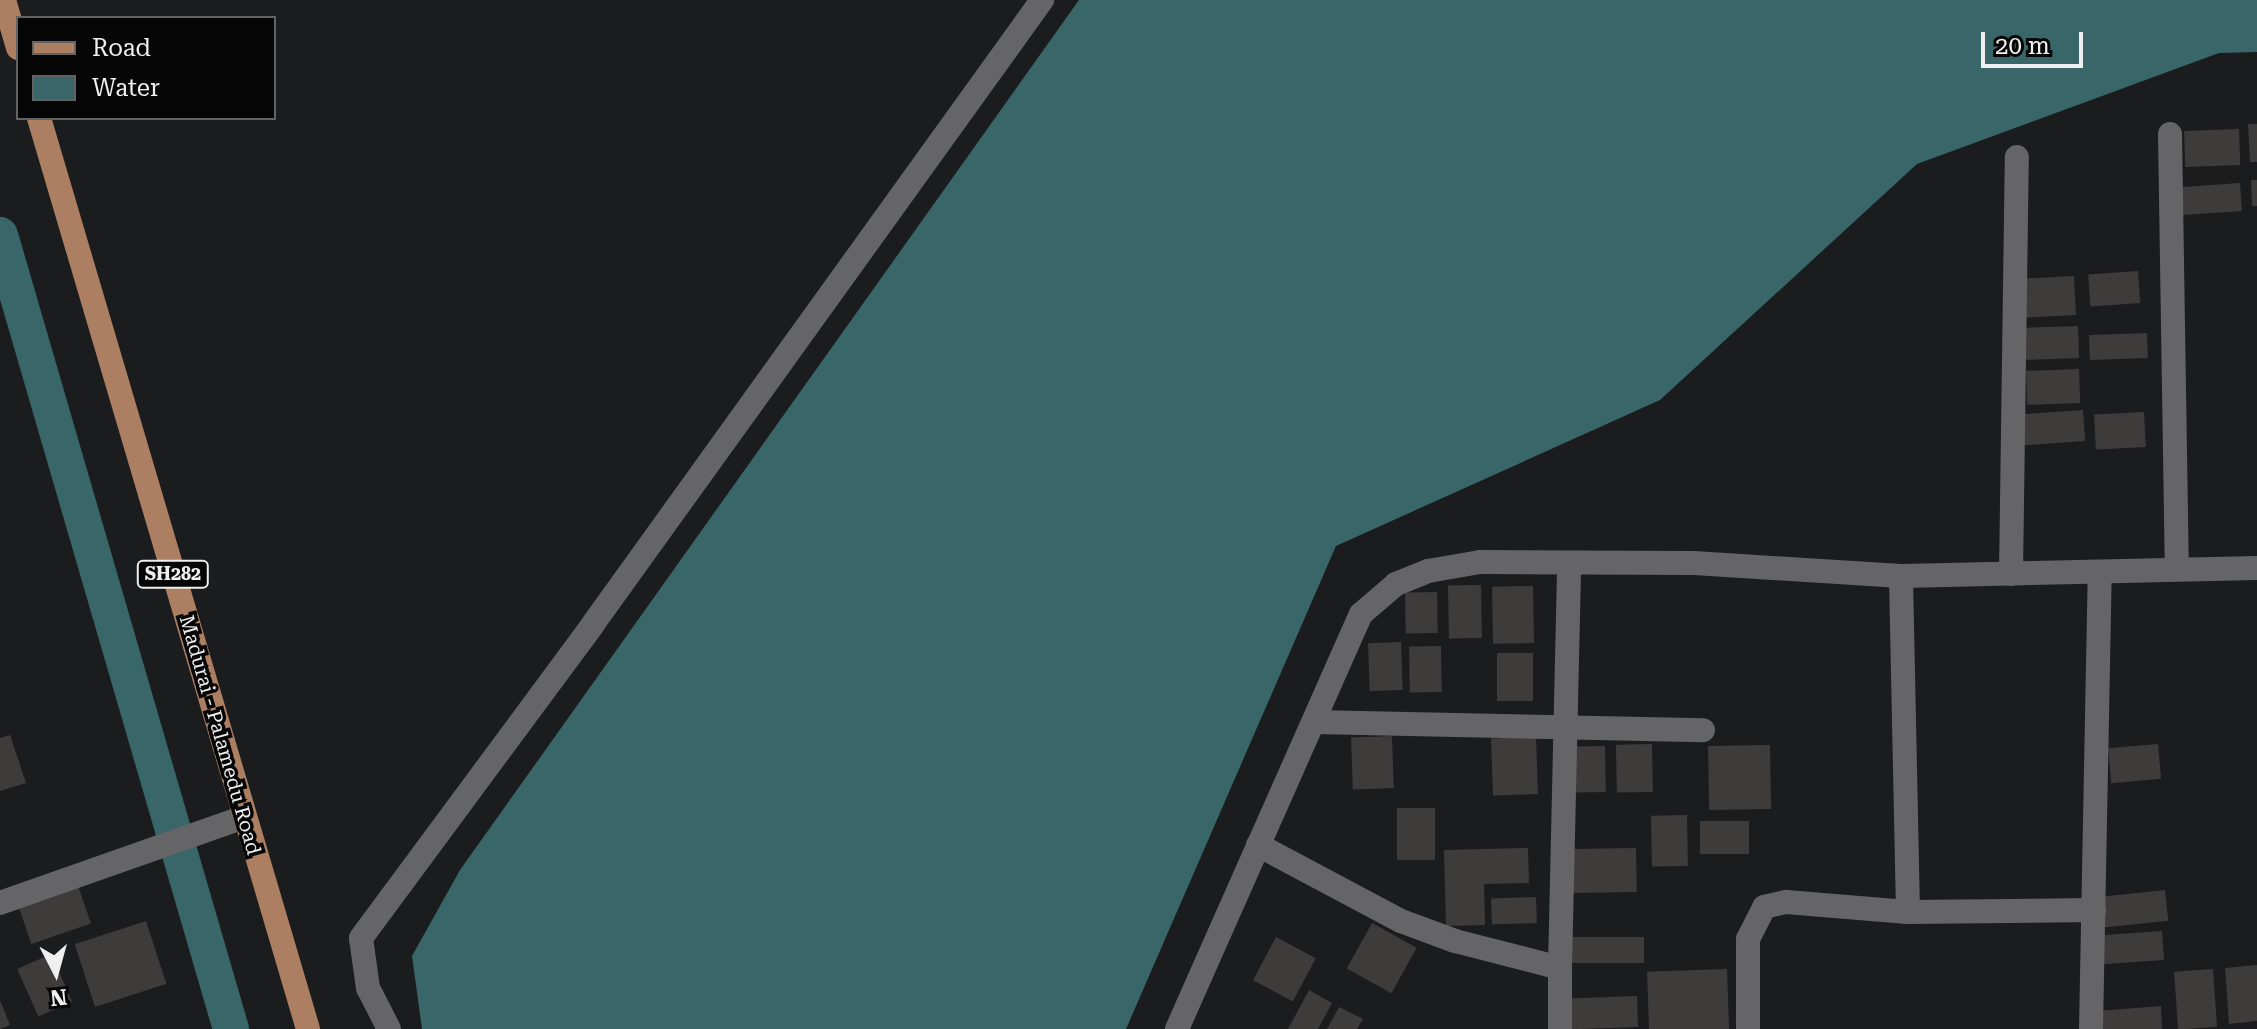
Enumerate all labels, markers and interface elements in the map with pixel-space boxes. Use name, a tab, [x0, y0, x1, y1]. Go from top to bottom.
legend	[16, 16, 276, 120]
scale bar	[1985, 16, 2087, 66]
text: 20 m	[1995, 32, 2050, 60]
text: Road	[92, 34, 151, 62]
text: Water	[92, 74, 160, 102]
road number: SH282	[135, 560, 211, 588]
street label: Madurai - Palamedu Road	[174, 613, 266, 857]
north arrow	[16, 933, 96, 1013]
text: N	[49, 984, 68, 1011]

